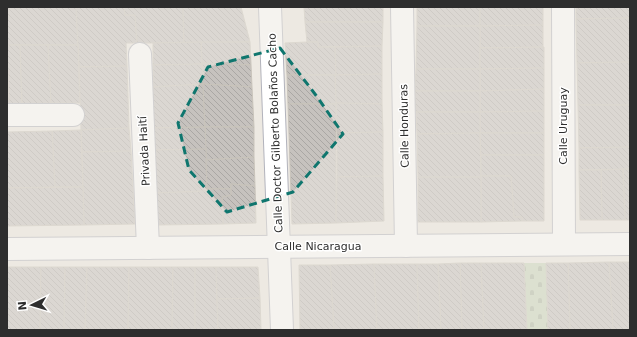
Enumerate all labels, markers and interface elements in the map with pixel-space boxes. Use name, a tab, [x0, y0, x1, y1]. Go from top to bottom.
street label: Calle Doctor Gilberto Bolaños Cacho	[266, 33, 285, 233]
street label: Calle Honduras	[397, 84, 412, 168]
street label: Calle Uruguay	[557, 87, 570, 165]
street label: Privada Haití	[136, 115, 153, 186]
street label: Calle Nicaragua	[275, 240, 361, 253]
north arrow	[12, 285, 52, 325]
text: N	[16, 301, 29, 311]

